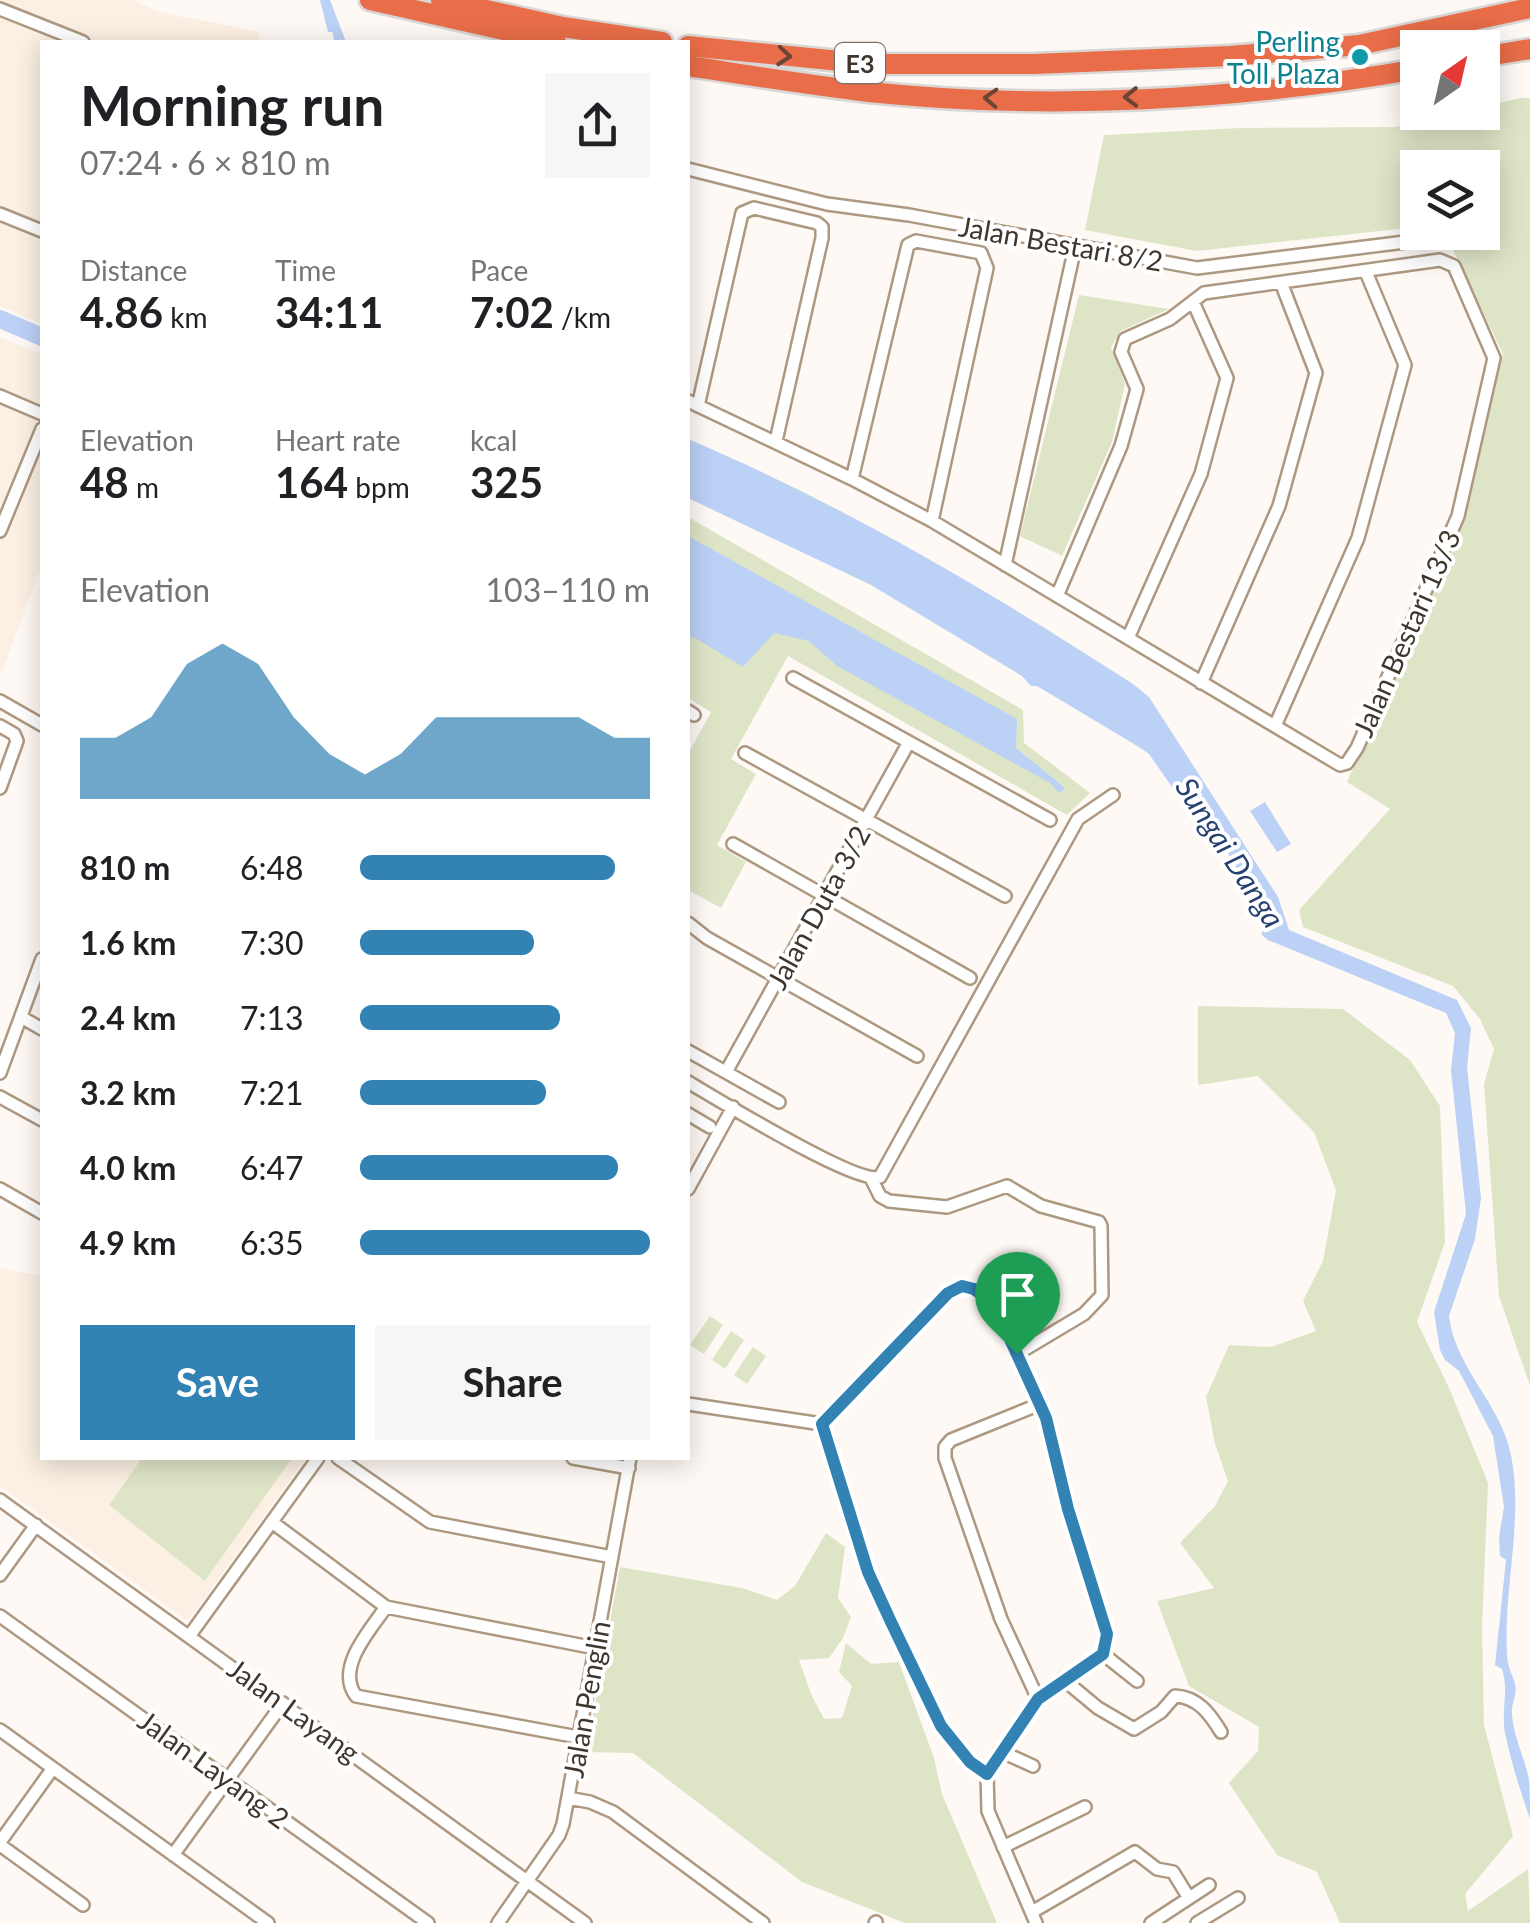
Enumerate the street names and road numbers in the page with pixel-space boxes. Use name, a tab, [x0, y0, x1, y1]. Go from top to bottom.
road number: E3	[835, 43, 885, 83]
street label: Jalan Bestari 8/2	[956, 208, 1166, 278]
street label: Jalan Bestari 13/3	[1345, 524, 1467, 742]
street label: Jalan Duta 3/2	[759, 819, 877, 995]
street label: Jalan Penglin	[555, 1618, 617, 1780]
street label: Jalan Layang	[221, 1651, 367, 1769]
street label: Jalan Layang 2	[132, 1703, 296, 1835]

